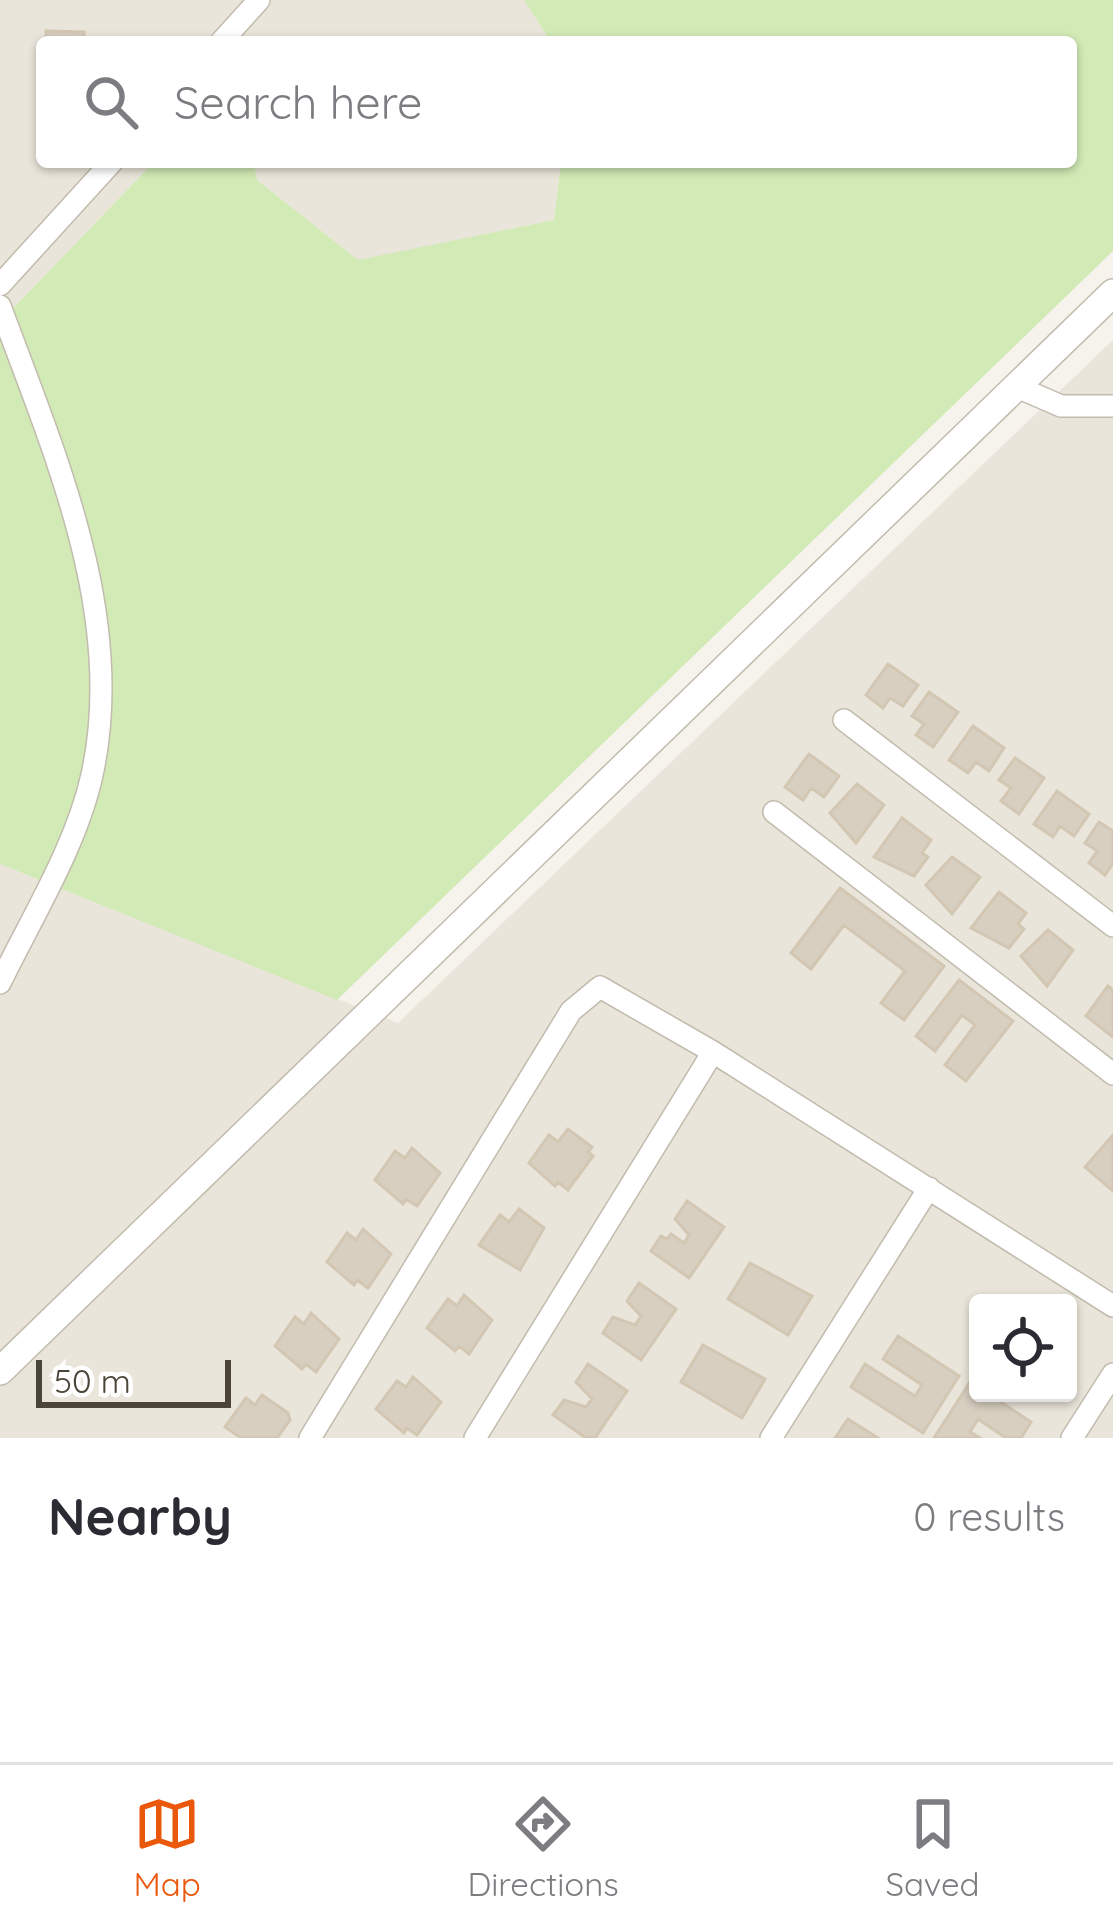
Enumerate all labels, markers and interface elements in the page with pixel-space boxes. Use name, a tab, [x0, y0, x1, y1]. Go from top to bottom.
search box	[36, 36, 1077, 168]
icon: search	[78, 69, 144, 135]
text: Search here	[174, 74, 422, 130]
map controls	[969, 1294, 1077, 1402]
button: locate	[969, 1294, 1077, 1402]
scale bar	[36, 1354, 231, 1407]
text: 50 m	[54, 1360, 131, 1401]
text: Nearby	[48, 1484, 232, 1548]
text: 0 results	[913, 1492, 1065, 1541]
tab: Map	[133, 1791, 201, 1904]
tab: Directions	[467, 1791, 619, 1904]
tab: Saved	[886, 1791, 980, 1904]

